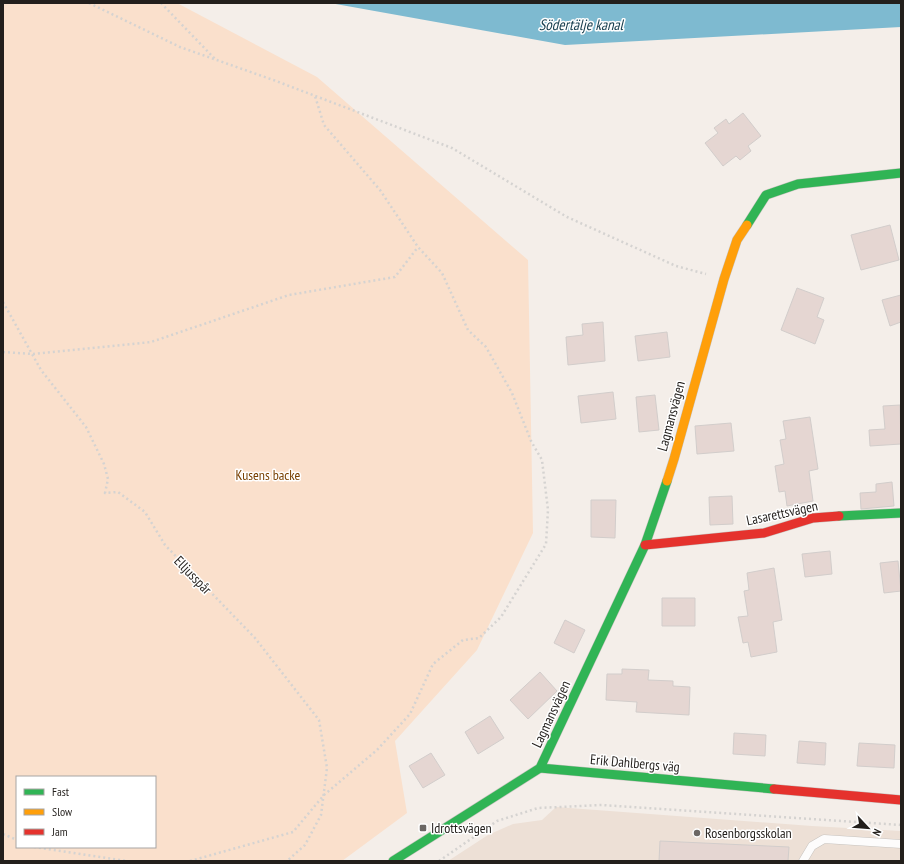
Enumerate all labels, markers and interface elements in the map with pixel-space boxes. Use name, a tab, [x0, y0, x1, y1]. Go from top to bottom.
water label: Södertälje kanal	[539, 15, 625, 34]
street label: Lagmansvägen	[653, 379, 689, 453]
park label: Kusens backe	[236, 466, 301, 484]
street label: Lasarettsvägen	[745, 497, 819, 529]
street label: Elljusspår	[170, 552, 216, 598]
street label: Lagmansvägen	[528, 678, 574, 750]
street label: Erik Dahlbergs väg	[589, 750, 681, 776]
legend	[16, 776, 156, 848]
text: Fast	[52, 784, 70, 799]
text: Slow	[52, 804, 73, 819]
north arrow	[848, 808, 888, 848]
place label: Idrottsvägen	[431, 819, 492, 837]
marker: Idrottsvägen	[418, 823, 428, 833]
text: Jam	[51, 824, 68, 839]
place label: Rosenborgsskolan	[705, 824, 792, 842]
text: N	[869, 827, 885, 838]
marker: Rosenborgsskolan	[692, 828, 702, 838]

